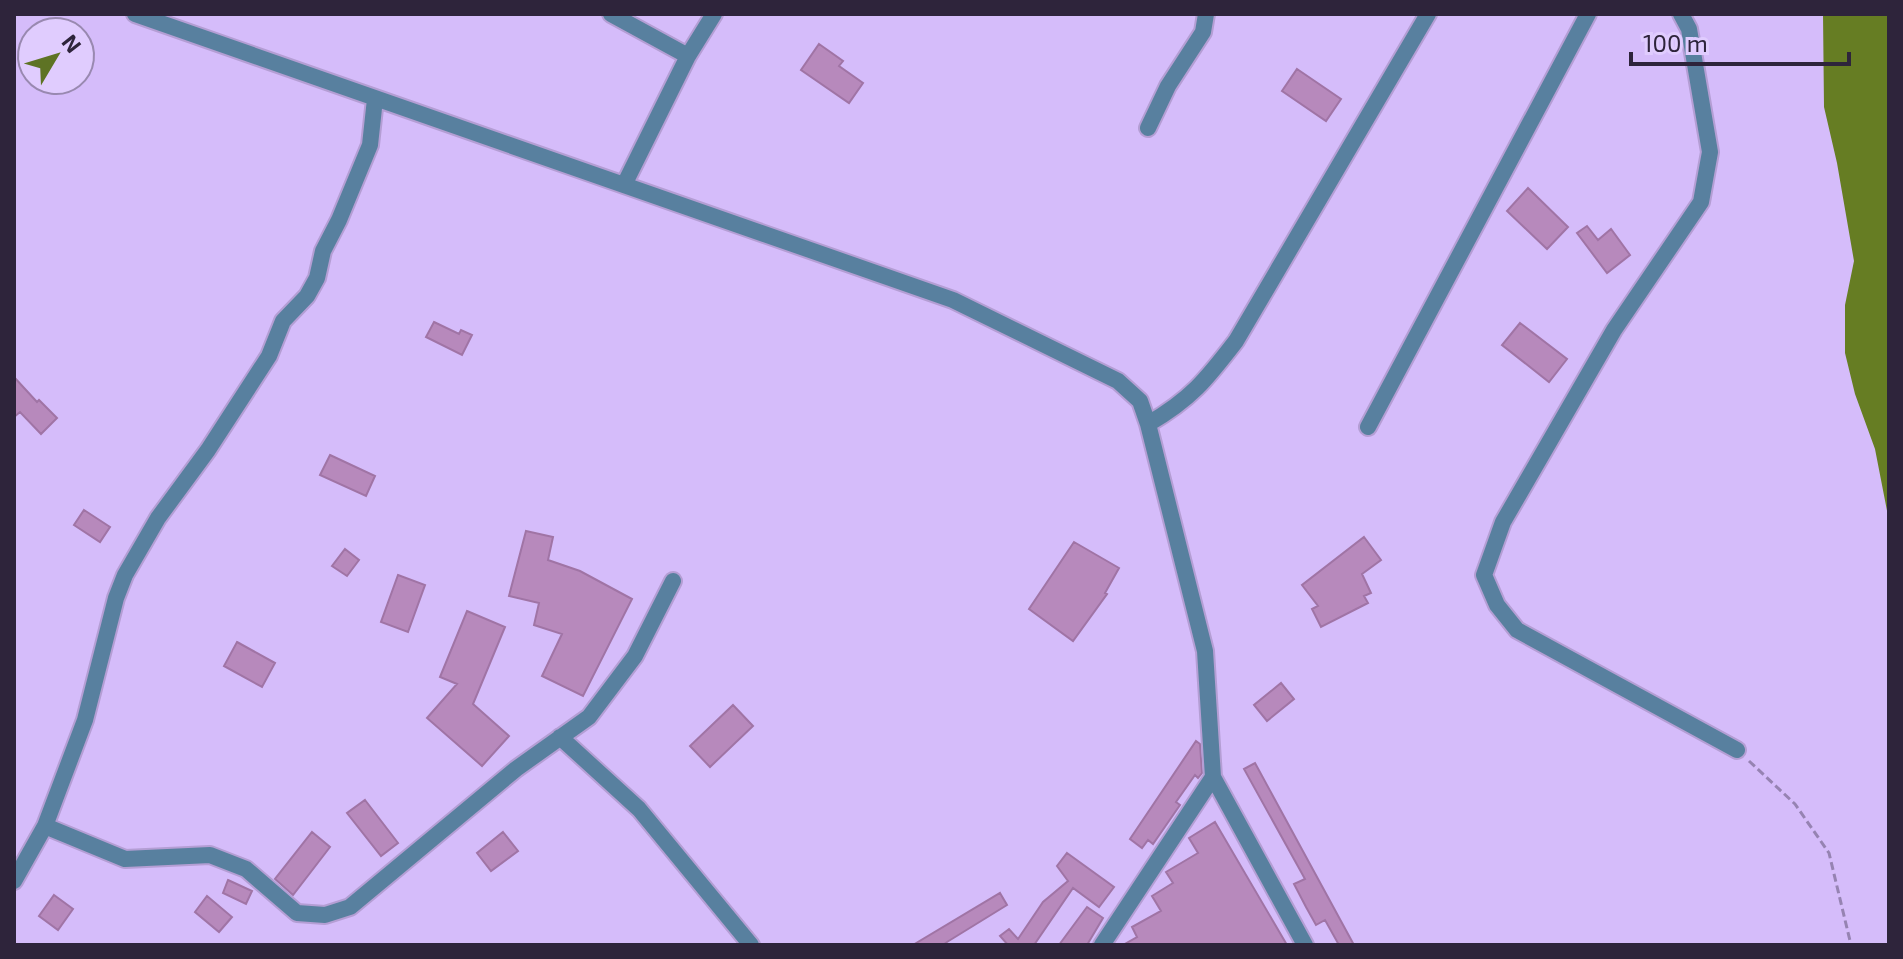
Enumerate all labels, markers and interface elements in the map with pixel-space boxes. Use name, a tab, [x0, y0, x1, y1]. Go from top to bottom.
north arrow	[16, 16, 96, 96]
scale bar	[1631, 16, 1849, 66]
text: 100 m	[1643, 28, 1708, 57]
text: N	[57, 29, 88, 57]

